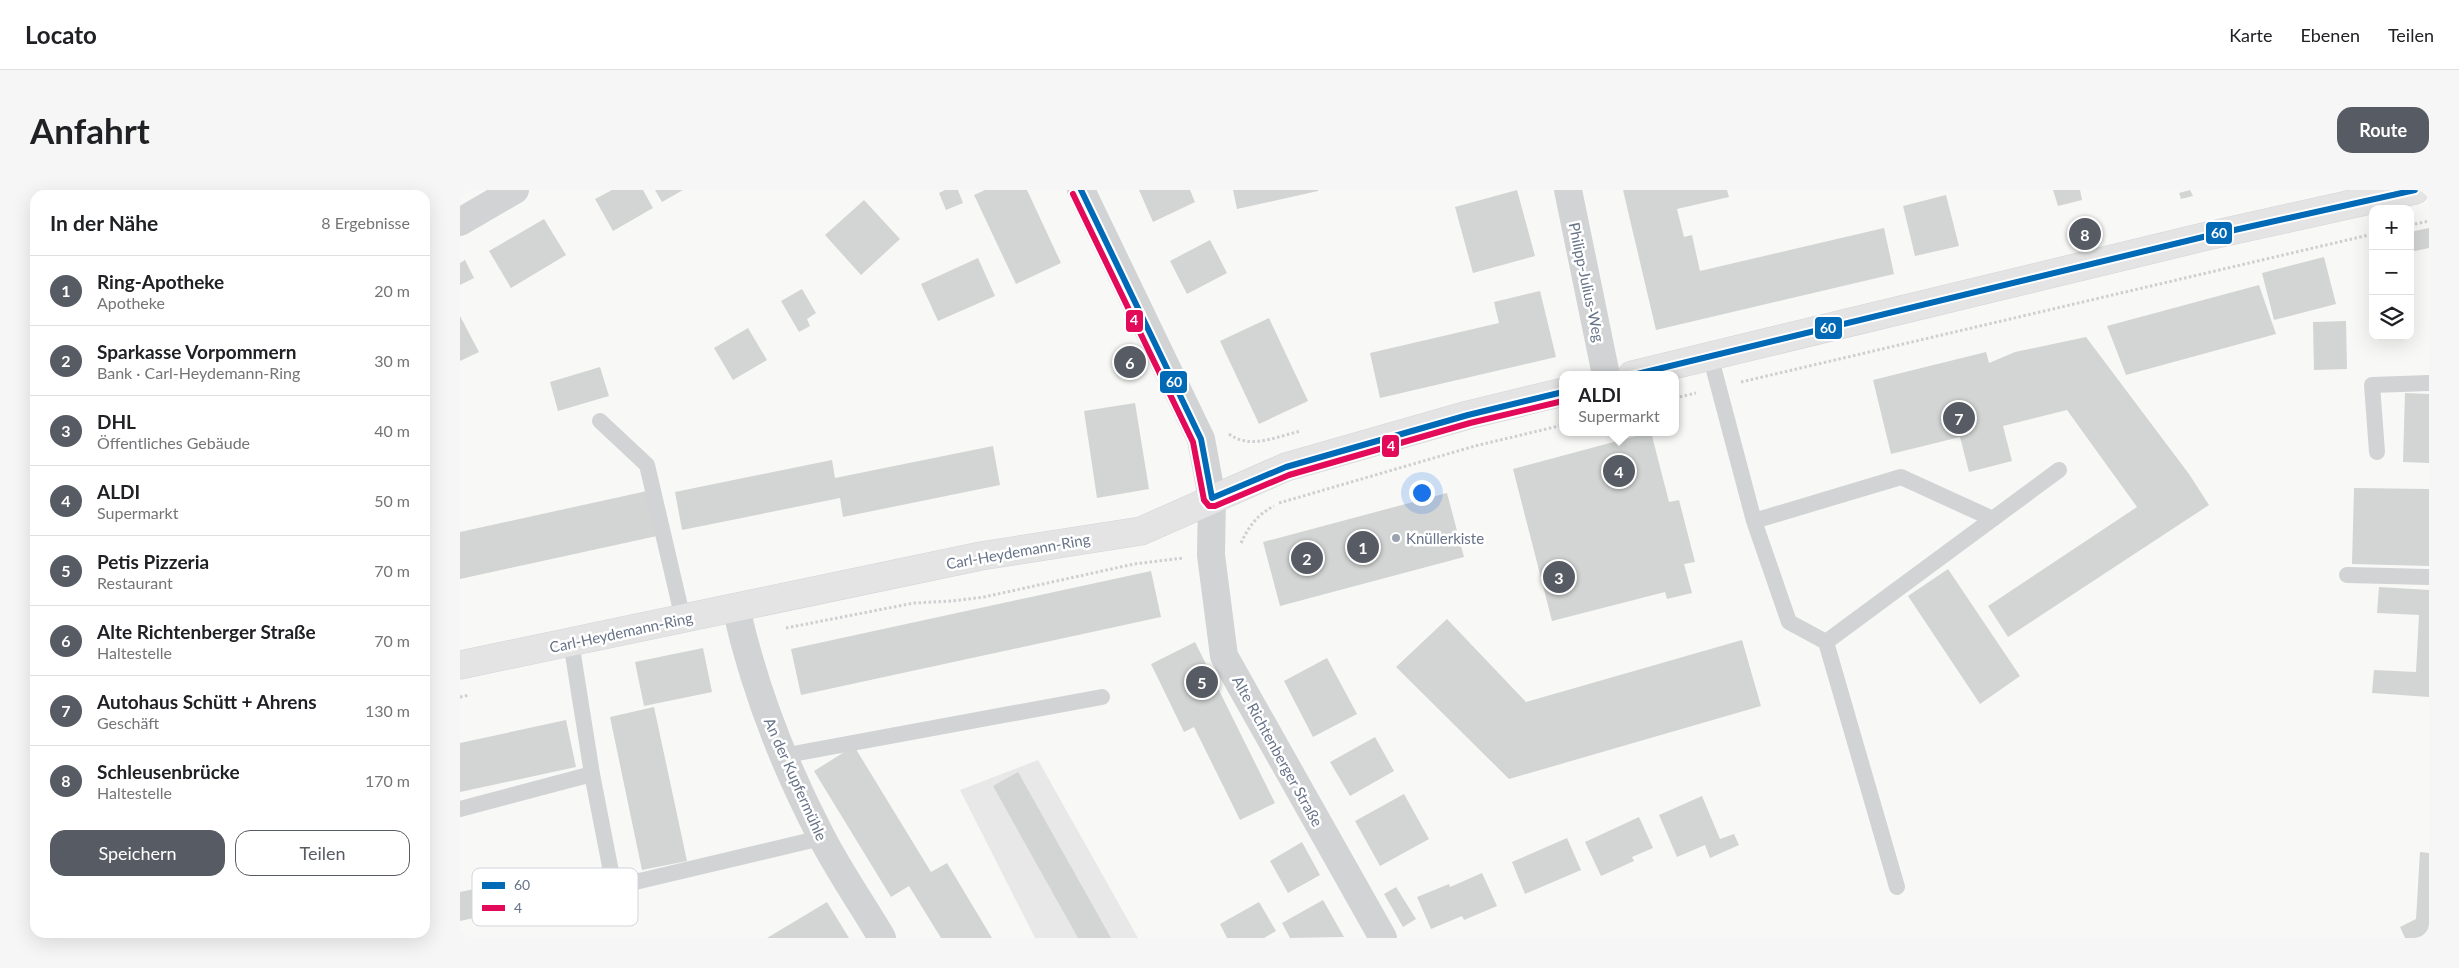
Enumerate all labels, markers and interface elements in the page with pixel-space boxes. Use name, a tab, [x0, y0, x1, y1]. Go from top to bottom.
text: Locato	[25, 20, 97, 49]
text: Karte	[2229, 24, 2272, 46]
text: Ebenen	[2300, 24, 2360, 46]
text: Teilen	[2388, 24, 2434, 46]
button: Route	[2337, 107, 2429, 153]
text: Anfahrt	[30, 109, 150, 151]
map controls	[2369, 205, 2414, 340]
button: +	[2369, 205, 2414, 250]
text: In der Nähe	[50, 210, 158, 235]
text: 8 Ergebnisse	[321, 213, 410, 232]
pin: 8	[2069, 215, 2101, 253]
street label: Philipp-Julius-Weg	[1566, 221, 1609, 344]
line badge: 60	[2205, 221, 2233, 245]
text: 60	[2211, 224, 2227, 241]
button: −	[2369, 250, 2414, 295]
text: Ring-Apotheke	[97, 270, 224, 293]
text: 1	[61, 281, 71, 300]
text: 20 m	[374, 281, 410, 300]
text: Apotheke	[97, 293, 165, 312]
button: layers	[2369, 295, 2414, 340]
line badge: 4	[1125, 309, 1144, 333]
text: 4	[1130, 311, 1138, 328]
line badge: 60	[1814, 316, 1843, 340]
text: 60	[1820, 319, 1836, 336]
text: Sparkasse Vorpommern	[97, 340, 296, 363]
pin: 6	[1114, 343, 1146, 381]
text: 2	[61, 351, 71, 370]
text: 30 m	[374, 351, 410, 370]
text: Bank · Carl-Heydemann-Ring	[97, 363, 300, 382]
line badge: 60	[1159, 370, 1188, 394]
popup	[1559, 371, 1679, 436]
text: 60	[1166, 373, 1182, 390]
text: ALDI	[1578, 383, 1621, 406]
pin: 7	[1943, 399, 1975, 437]
text: Supermarkt	[1578, 406, 1660, 425]
text: DHL	[97, 410, 136, 433]
text: 3	[61, 421, 71, 440]
text: 40 m	[374, 421, 410, 440]
text: Öffentliches Gebäude	[97, 433, 250, 452]
line badge: 4	[1381, 434, 1400, 458]
text: 4	[1387, 437, 1395, 454]
pin: 4	[1603, 452, 1635, 490]
text: ALDI	[97, 480, 140, 503]
your location	[1409, 480, 1435, 506]
text: 4	[61, 491, 71, 510]
text: 50 m	[374, 491, 410, 510]
text: Supermarkt	[97, 503, 178, 522]
pin: 1	[1347, 528, 1379, 566]
street label: Carl-Heydemann-Ring	[945, 529, 1092, 573]
place label: Knüllerkiste	[1406, 529, 1484, 547]
marker: Knüllerkiste	[1390, 532, 1402, 544]
pin: 2	[1291, 539, 1323, 577]
text: Petis Pizzeria	[97, 550, 209, 573]
pin: 3	[1543, 558, 1575, 596]
text: 5	[61, 561, 71, 580]
text: 70 m	[374, 561, 410, 580]
text: Restaurant	[97, 573, 173, 592]
street label: Carl-Heydemann-Ring	[548, 608, 694, 656]
text: Alte Richtenberger Straße	[97, 620, 316, 643]
text: 6	[61, 631, 71, 650]
text: 70 m	[374, 631, 410, 650]
text: Haltestelle	[97, 643, 172, 662]
pin: 5	[1186, 663, 1218, 701]
street label: Alte Richtenberger Straße	[1229, 673, 1327, 830]
text: Autohaus Schütt + Ahrens	[97, 690, 317, 713]
text: 7	[61, 701, 71, 720]
text: 130 m	[365, 701, 410, 720]
text: Geschäft	[97, 713, 159, 732]
street label: An der Kupfermühle	[761, 715, 831, 843]
text: Schleusenbrücke	[97, 760, 240, 783]
text: 8	[61, 771, 71, 790]
text: 170 m	[365, 771, 410, 790]
text: Haltestelle	[97, 783, 172, 802]
button: Speichern	[50, 830, 225, 876]
button: Teilen	[235, 830, 410, 876]
legend	[472, 868, 638, 926]
text: 60	[514, 876, 530, 893]
text: 4	[514, 899, 522, 916]

